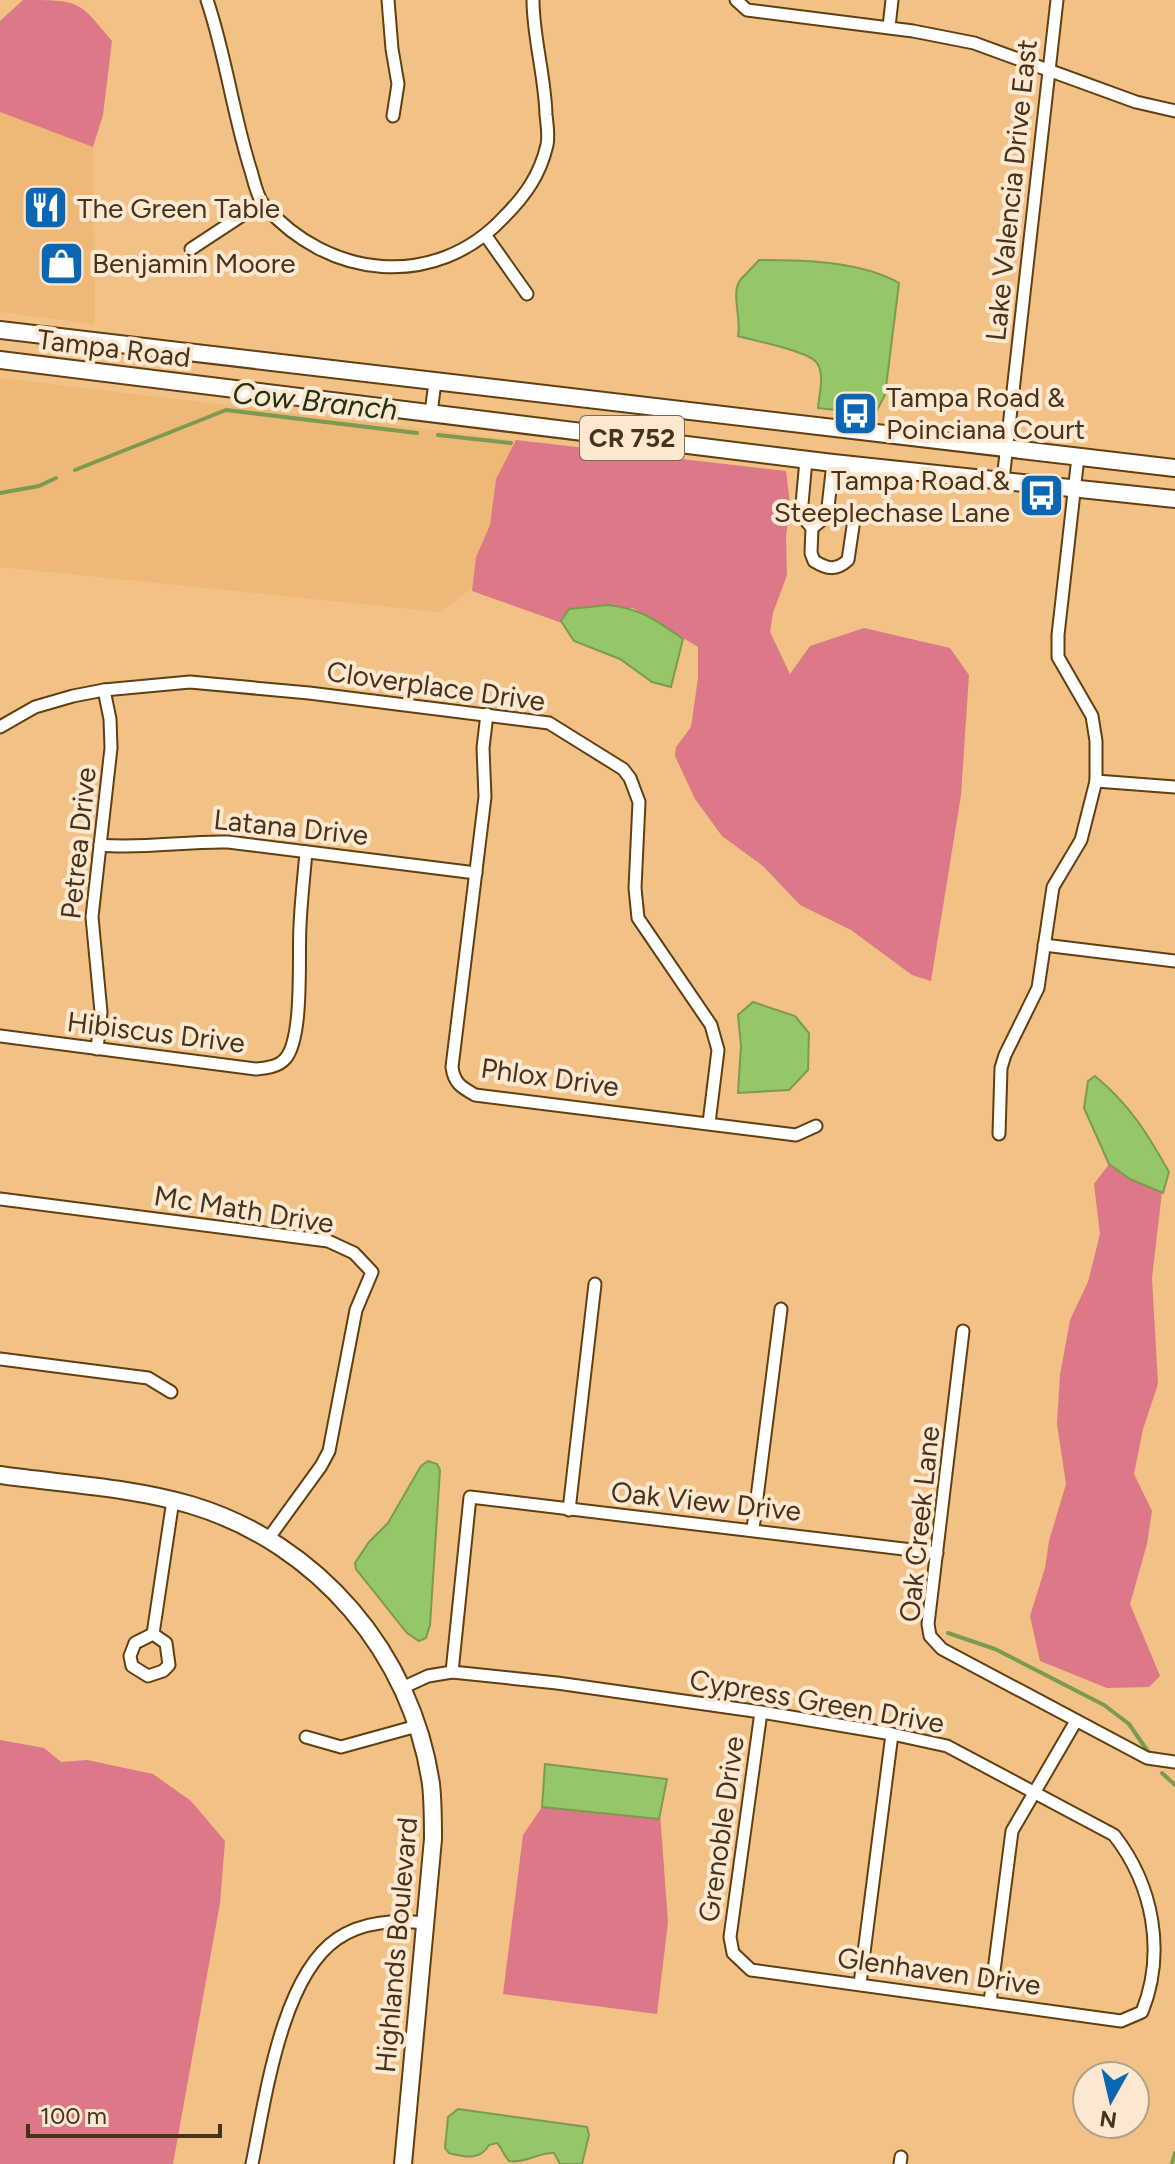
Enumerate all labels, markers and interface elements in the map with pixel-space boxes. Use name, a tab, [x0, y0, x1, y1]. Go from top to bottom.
street label: Lake Valencia Drive East	[978, 38, 1044, 342]
restaurant icon: The Green Table	[22, 184, 70, 232]
place label: The Green Table	[77, 191, 280, 225]
shop icon: Benjamin Moore	[37, 239, 85, 287]
place label: Benjamin Moore	[92, 246, 296, 280]
street label: Tampa Road	[35, 322, 193, 374]
water label: Cow Branch	[231, 374, 399, 428]
place label: Tampa Road & Poinciana Court	[886, 380, 1085, 446]
bus stop icon: Tampa Road & Poinciana Court	[831, 389, 879, 437]
road number: CR 752	[580, 416, 684, 460]
place label: Tampa Road & Steeplechase Lane	[774, 463, 1010, 529]
bus stop icon: Tampa Road & Steeplechase Lane	[1017, 472, 1065, 520]
street label: Cloverplace Drive	[325, 654, 547, 718]
street label: Petrea Drive	[53, 765, 103, 921]
street label: Latana Drive	[212, 802, 370, 852]
street label: Hibiscus Drive	[65, 1004, 247, 1060]
street label: Phlox Drive	[479, 1050, 621, 1104]
street label: Mc Math Drive	[152, 1178, 336, 1240]
street label: Oak Creek Lane	[892, 1424, 946, 1624]
street label: Oak View Drive	[609, 1474, 803, 1528]
street label: Cypress Green Drive	[687, 1662, 947, 1740]
street label: Grenoble Drive	[691, 1734, 751, 1924]
street label: Highlands Boulevard	[368, 1816, 424, 2074]
street label: Glenhaven Drive	[835, 1940, 1043, 2002]
north arrow	[1071, 2060, 1151, 2140]
scale bar	[28, 2088, 220, 2138]
text: 100 m	[40, 2101, 107, 2130]
text: N	[1098, 2105, 1119, 2134]

